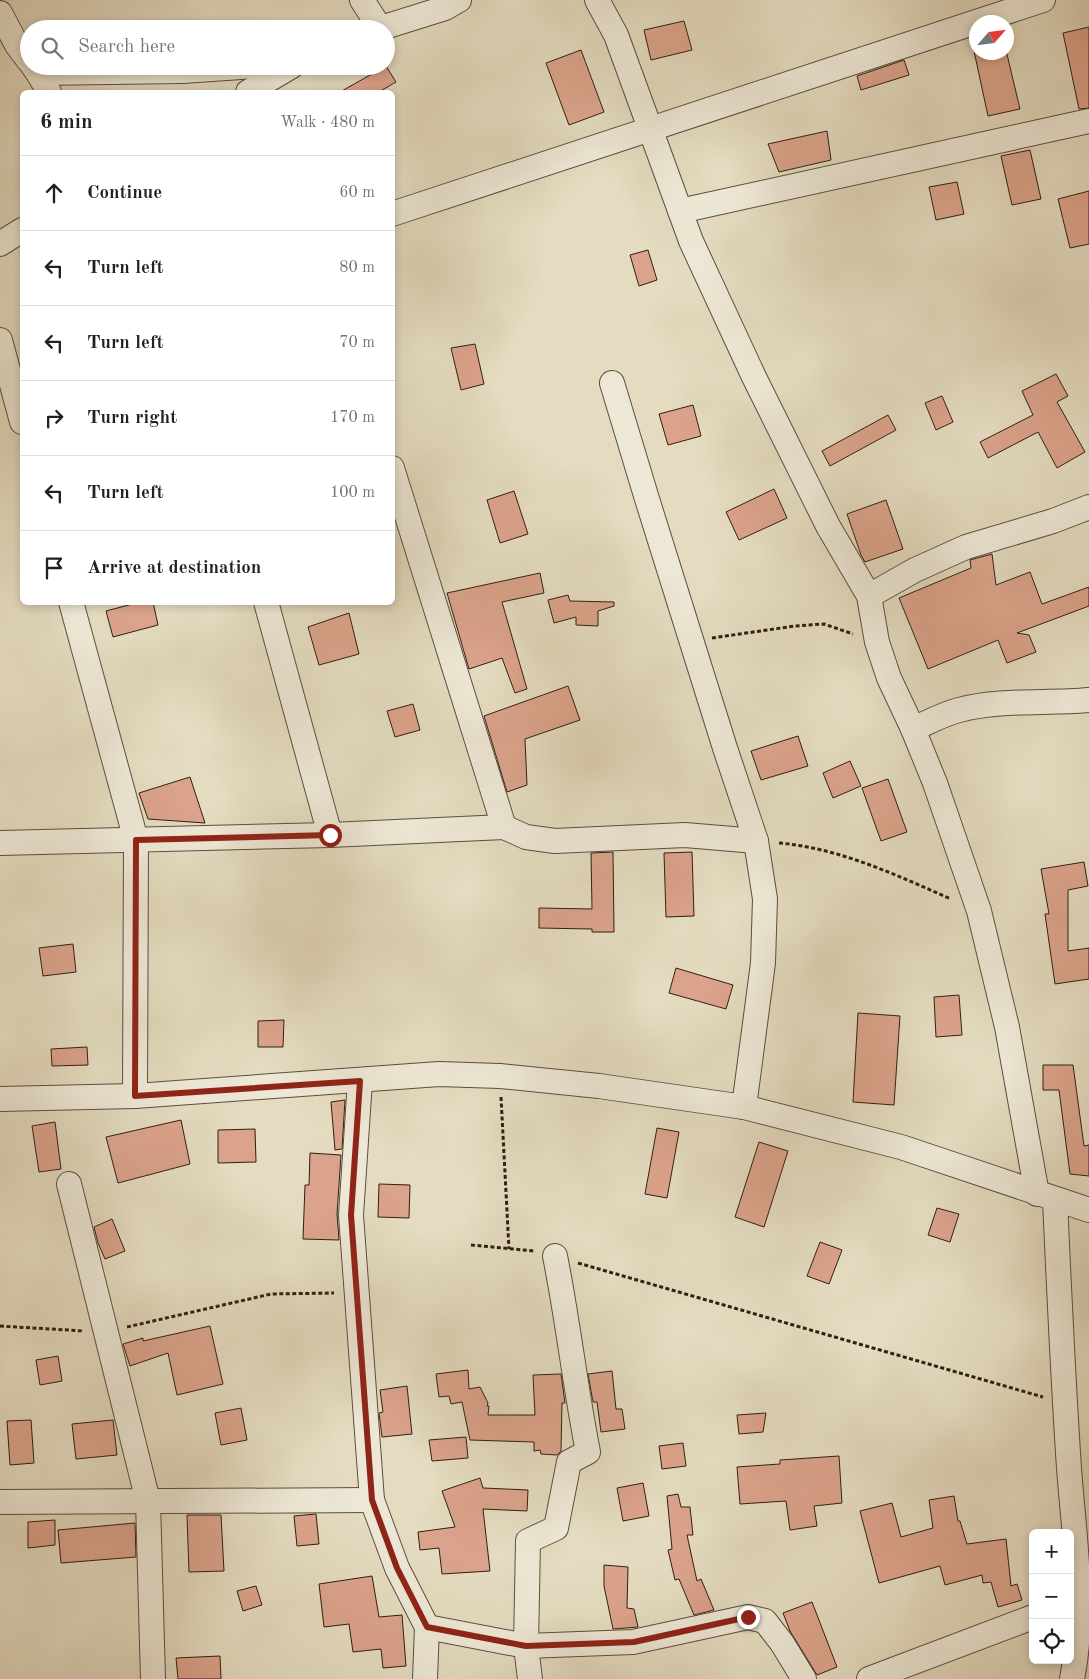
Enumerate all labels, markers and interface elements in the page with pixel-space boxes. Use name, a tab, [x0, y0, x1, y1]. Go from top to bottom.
north arrow	[969, 15, 1014, 60]
search box	[20, 20, 395, 75]
icon: search	[38, 34, 66, 62]
text: Search here	[78, 38, 175, 57]
text: 6 min	[40, 112, 93, 133]
text: Walk · 480 m	[280, 115, 375, 131]
icon: ahead	[40, 179, 68, 207]
text: Continue	[87, 184, 162, 203]
text: 60 m	[339, 185, 375, 201]
icon: left	[40, 254, 68, 282]
text: Turn left	[87, 259, 164, 278]
text: 80 m	[339, 260, 375, 276]
icon: left	[40, 329, 68, 357]
text: Turn left	[87, 334, 164, 353]
text: 70 m	[339, 335, 375, 351]
icon: right	[40, 404, 68, 432]
text: Turn right	[87, 409, 177, 428]
text: 170 m	[330, 410, 375, 426]
icon: left	[40, 479, 68, 507]
text: Turn left	[87, 484, 164, 503]
text: 100 m	[330, 485, 375, 501]
icon: arrive	[40, 554, 68, 582]
text: Arrive at destination	[87, 559, 261, 578]
route start	[319, 824, 342, 847]
map controls	[1029, 1529, 1074, 1664]
button: +	[1029, 1529, 1074, 1574]
button: −	[1029, 1574, 1074, 1619]
route end	[737, 1606, 760, 1629]
button: locate	[1029, 1619, 1074, 1664]

